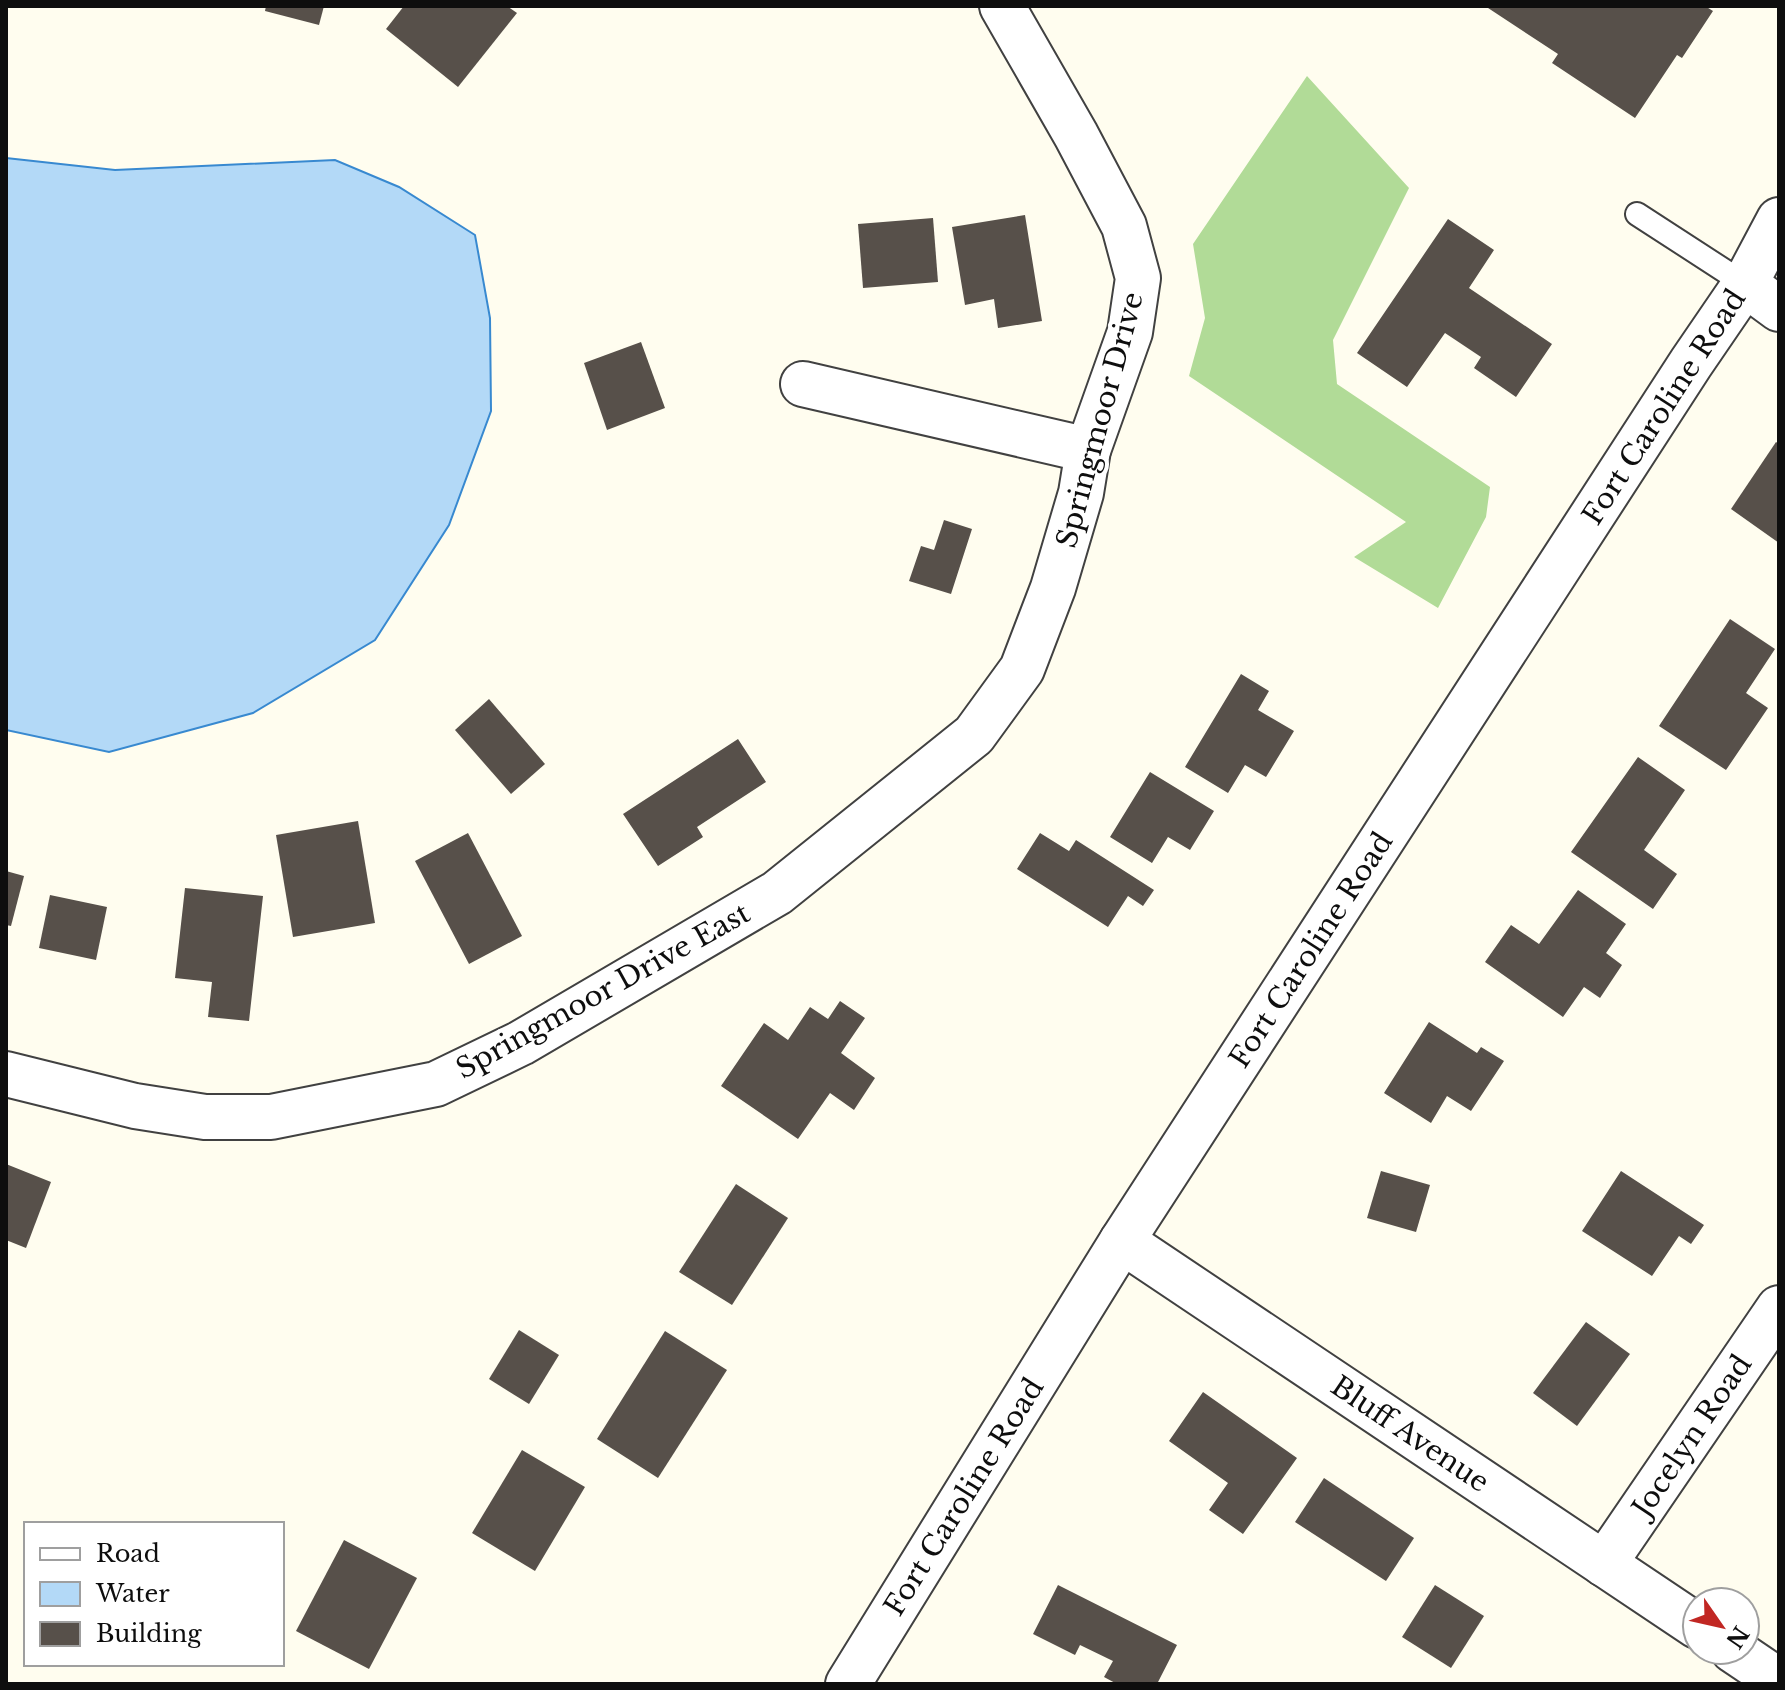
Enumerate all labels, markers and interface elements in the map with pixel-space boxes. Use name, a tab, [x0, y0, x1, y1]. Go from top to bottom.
street label: Fort Caroline Road	[1575, 283, 1753, 531]
street label: Springmoor Drive	[1049, 288, 1151, 552]
street label: Fort Caroline Road	[1222, 826, 1400, 1074]
street label: Springmoor Drive East	[450, 895, 756, 1086]
street label: Jocelyn Road	[1623, 1348, 1759, 1527]
street label: Bluff Avenue	[1324, 1368, 1496, 1500]
street label: Fort Caroline Road	[877, 1372, 1051, 1622]
legend	[24, 1522, 284, 1666]
text: Road	[96, 1539, 160, 1568]
text: Water	[95, 1579, 170, 1608]
north arrow	[1681, 1586, 1761, 1666]
text: Building	[96, 1619, 202, 1648]
text: N	[1720, 1621, 1754, 1653]

